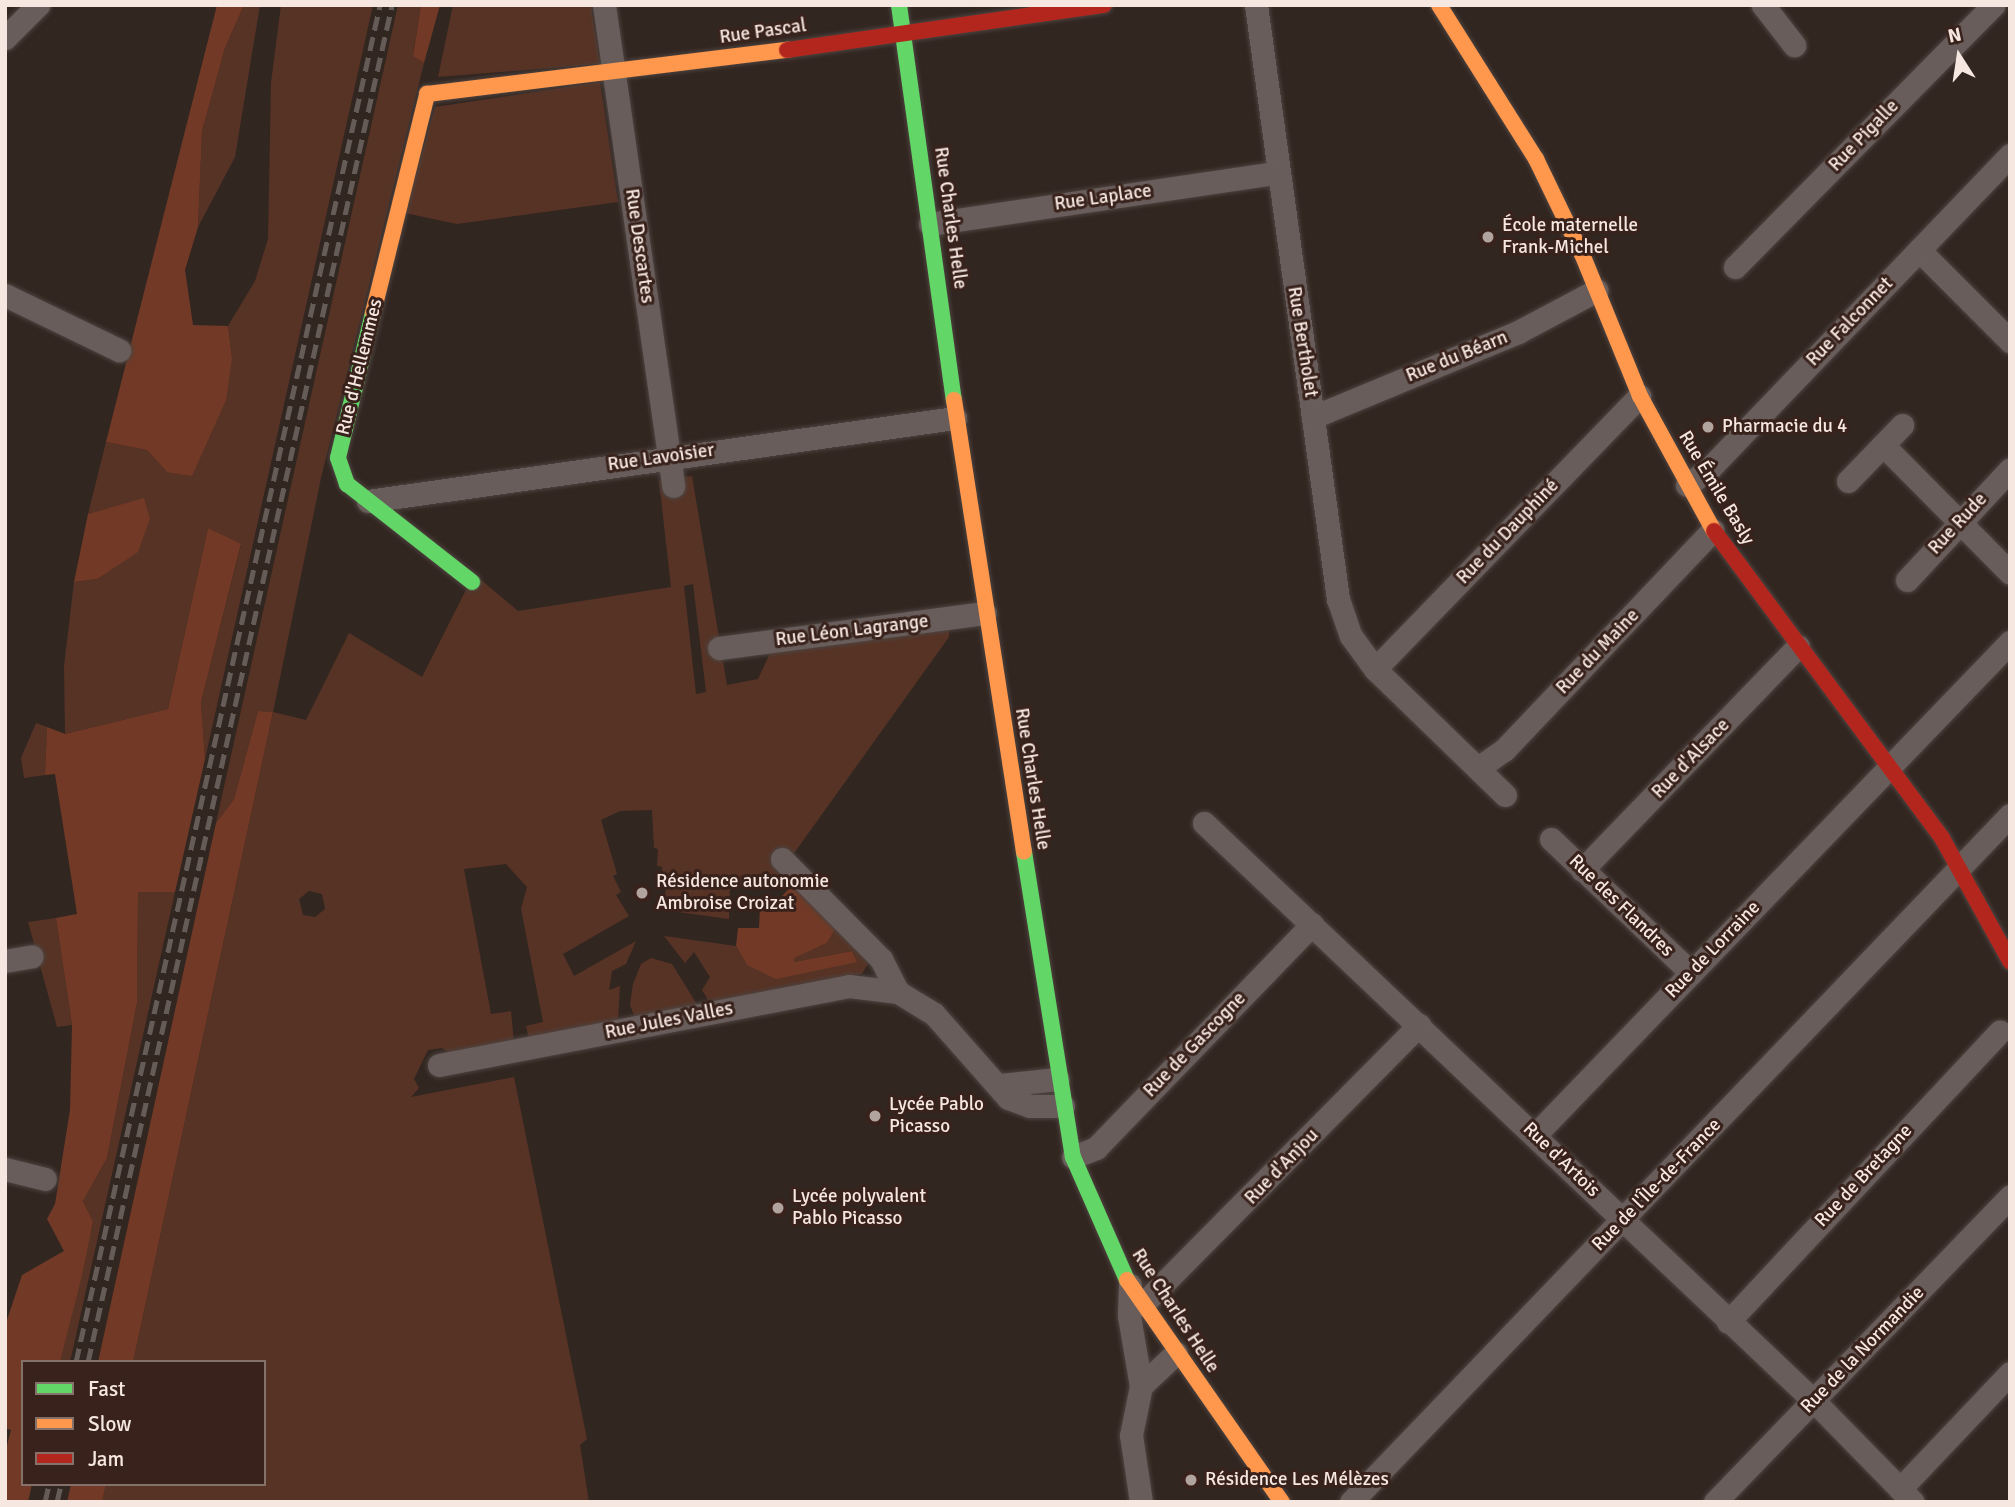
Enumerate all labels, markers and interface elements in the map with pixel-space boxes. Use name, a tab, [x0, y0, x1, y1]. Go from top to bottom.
street label: Rue Pascal	[718, 15, 808, 49]
north arrow	[1924, 21, 1994, 91]
text: N	[1946, 22, 1964, 49]
street label: Rue Pigalle	[1824, 95, 1904, 177]
street label: Rue Charles Helle	[929, 145, 971, 291]
street label: Rue Laplace	[1053, 180, 1153, 216]
street label: Rue Descartes	[620, 187, 658, 305]
place label: École maternelle Frank-Michel	[1502, 215, 1638, 259]
marker: École maternelle Frank-Michel	[1480, 229, 1496, 245]
street label: Rue Falconnet	[1802, 273, 1898, 371]
street label: Rue Bertholet	[1282, 285, 1322, 399]
street label: Rue d'Hellemmes	[332, 296, 388, 438]
street label: Rue du Béarn	[1403, 326, 1511, 388]
place label: Pharmacie du 4	[1722, 416, 1847, 438]
marker: Pharmacie du 4	[1700, 419, 1716, 435]
street label: Rue Émile Basly	[1673, 427, 1759, 549]
street label: Rue Lavoisier	[606, 439, 716, 477]
street label: Rue du Dauphiné	[1452, 475, 1564, 589]
street label: Rue Rude	[1924, 488, 1992, 560]
street label: Rue du Maine	[1552, 605, 1644, 699]
street label: Rue Léon Lagrange	[774, 610, 930, 652]
street label: Rue Charles Helle	[1010, 706, 1054, 852]
street label: Rue d'Alsace	[1647, 714, 1735, 804]
street label: Rue des Flandres	[1564, 850, 1678, 962]
place label: Résidence autonomie Ambroise Croizat	[656, 871, 829, 915]
marker: Résidence autonomie Ambroise Croizat	[634, 885, 650, 901]
street label: Rue de Lorraine	[1661, 897, 1765, 1003]
street label: Rue de Gascogne	[1139, 988, 1251, 1102]
street label: Rue Jules Valles	[603, 997, 735, 1045]
place label: Lycée Pablo Picasso	[889, 1094, 984, 1138]
marker: Lycée Pablo Picasso	[867, 1108, 883, 1124]
street label: Rue de l'Île-de-France	[1588, 1114, 1726, 1256]
street label: Rue d'Artois	[1518, 1118, 1604, 1202]
street label: Rue de Bretagne	[1811, 1120, 1917, 1232]
street label: Rue d'Anjou	[1240, 1124, 1324, 1210]
place label: Lycée polyvalent Pablo Picasso	[792, 1186, 926, 1230]
marker: Lycée polyvalent Pablo Picasso	[770, 1200, 786, 1216]
street label: Rue Charles Helle	[1126, 1245, 1224, 1377]
street label: Rue de la Normandie	[1797, 1282, 1929, 1418]
legend	[21, 1360, 266, 1486]
text: Fast	[88, 1376, 125, 1402]
text: Slow	[88, 1411, 132, 1437]
text: Jam	[88, 1446, 124, 1472]
place label: Résidence Les Mélèzes	[1205, 1469, 1389, 1491]
marker: Résidence Les Mélèzes	[1183, 1472, 1199, 1488]

